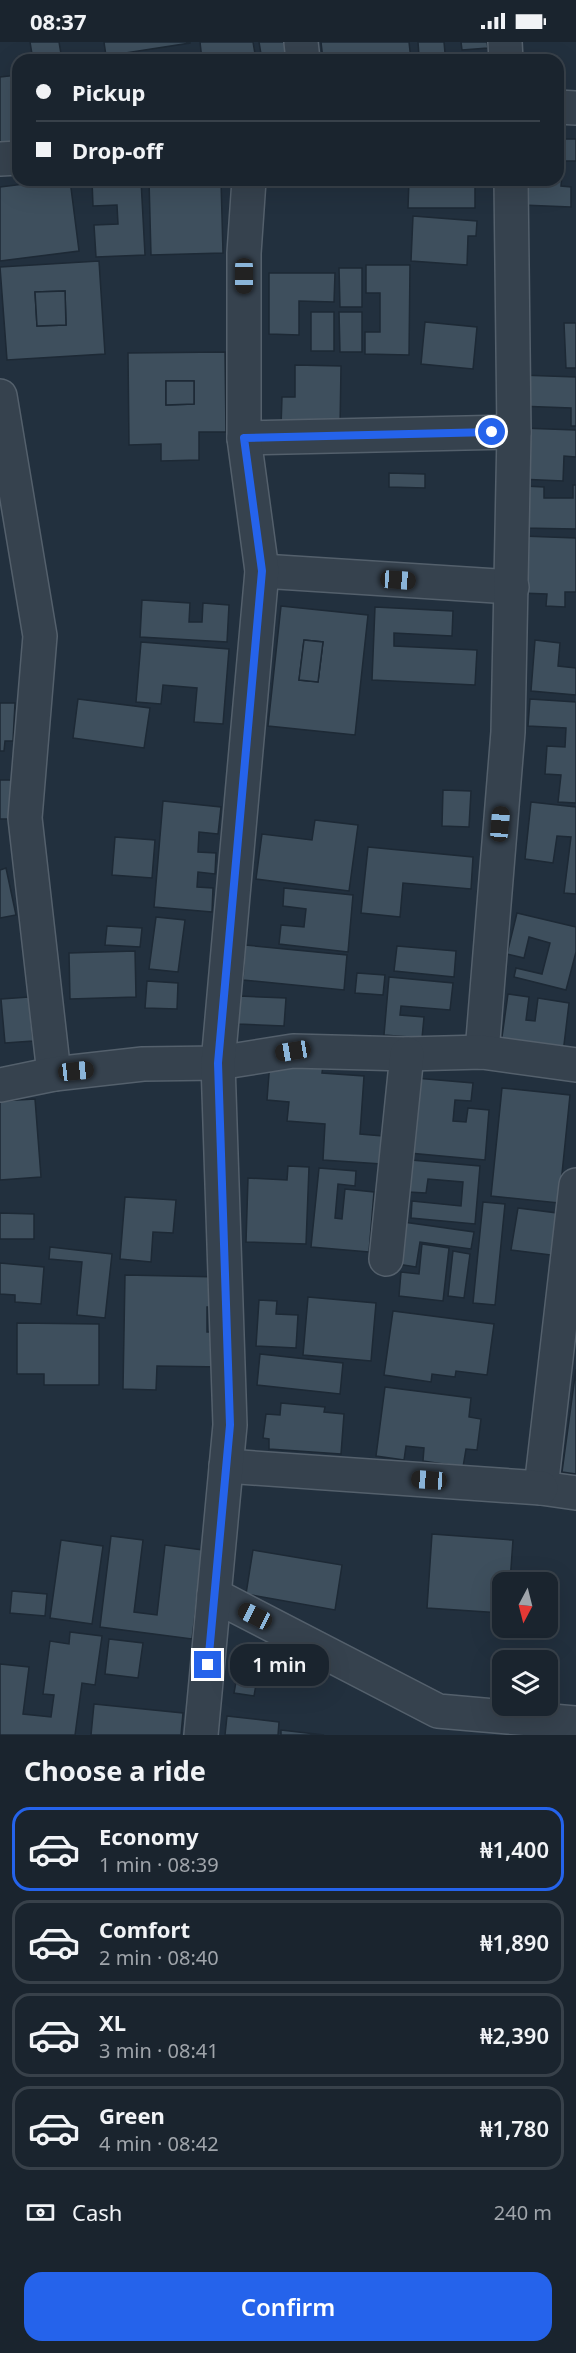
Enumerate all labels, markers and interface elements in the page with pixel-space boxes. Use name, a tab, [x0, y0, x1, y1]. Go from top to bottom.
text: 08:37	[30, 6, 87, 36]
text: Pickup	[72, 77, 145, 107]
text: Drop-off	[72, 135, 163, 165]
car	[235, 258, 253, 294]
route start	[478, 418, 505, 445]
car	[379, 570, 417, 590]
car	[489, 805, 511, 843]
car	[274, 1039, 312, 1063]
car	[57, 1060, 95, 1082]
car	[410, 1470, 448, 1490]
north arrow	[492, 1572, 558, 1638]
map controls	[492, 1572, 558, 1716]
car	[235, 1600, 275, 1632]
callout: 1 min	[229, 1644, 328, 1686]
button: layers	[492, 1650, 558, 1716]
route end	[194, 1651, 221, 1678]
text: 1 min	[252, 1651, 307, 1678]
text: Choose a ride	[24, 1752, 206, 1789]
text: Economy	[99, 1821, 198, 1851]
icon: car	[27, 1822, 81, 1876]
text: ₦1,400	[480, 1834, 549, 1864]
text: 1 min · 08:39	[99, 1851, 219, 1878]
text: Comfort	[99, 1914, 190, 1944]
icon: car	[27, 1915, 81, 1969]
text: ₦1,890	[480, 1927, 549, 1957]
text: 2 min · 08:40	[99, 1944, 219, 1971]
text: XL	[99, 2007, 126, 2037]
icon: car	[27, 2008, 81, 2062]
text: ₦2,390	[480, 2020, 549, 2050]
text: 3 min · 08:41	[99, 2037, 219, 2064]
text: Green	[99, 2100, 165, 2130]
icon: car	[27, 2101, 81, 2155]
text: ₦1,780	[480, 2113, 549, 2143]
text: 4 min · 08:42	[99, 2130, 219, 2157]
icon: cash	[24, 2196, 57, 2229]
text: Cash	[72, 2197, 122, 2227]
text: 240 m	[494, 2199, 552, 2226]
button: Confirm	[24, 2272, 552, 2341]

